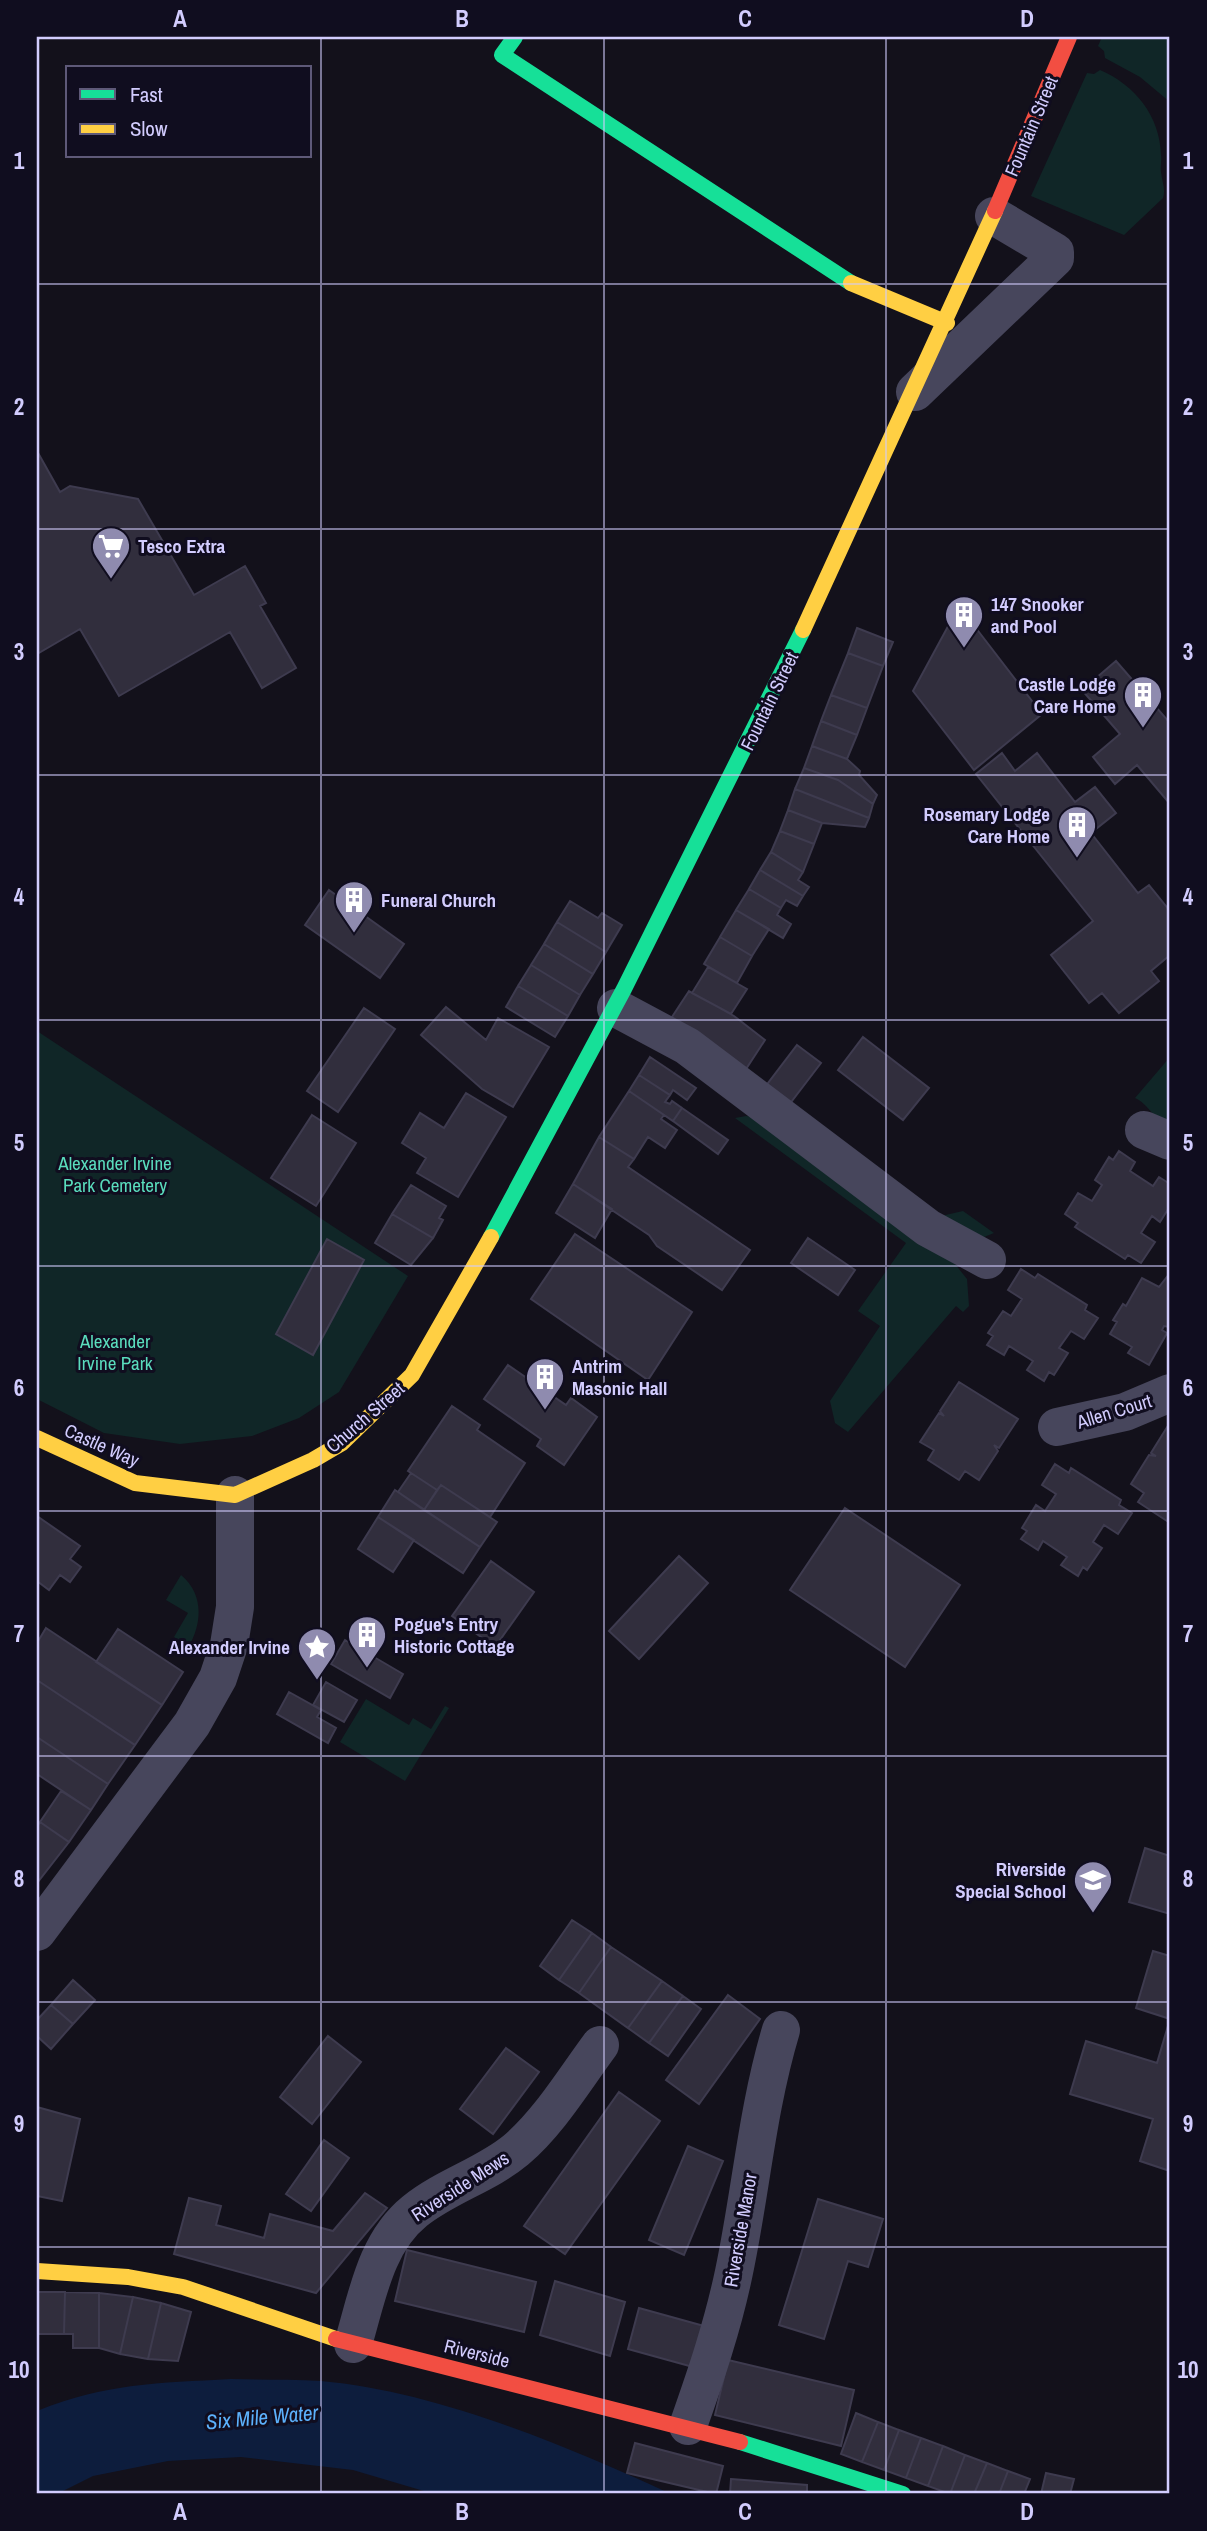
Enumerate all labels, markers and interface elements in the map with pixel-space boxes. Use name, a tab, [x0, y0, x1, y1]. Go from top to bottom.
text: A	[173, 3, 187, 34]
text: B	[455, 3, 469, 34]
text: C	[738, 3, 752, 34]
text: D	[1020, 3, 1034, 34]
legend	[66, 66, 312, 158]
street label: Fountain Street	[998, 71, 1064, 180]
text: Fast	[130, 80, 163, 109]
text: Slow	[130, 114, 168, 143]
text: 1	[14, 145, 25, 176]
text: 1	[1183, 145, 1194, 176]
text: 2	[14, 391, 24, 422]
text: 2	[1183, 391, 1193, 422]
supermarket icon: Tesco Extra	[90, 525, 132, 580]
place label: Tesco Extra	[138, 533, 226, 559]
place label: 147 Snooker and Pool	[991, 591, 1084, 639]
building icon: 147 Snooker and Pool	[943, 594, 985, 649]
text: 3	[14, 636, 24, 667]
text: 3	[1183, 636, 1193, 667]
street label: Fountain Street	[734, 647, 804, 755]
place label: Castle Lodge Care Home	[1018, 671, 1116, 719]
building icon: Castle Lodge Care Home	[1122, 674, 1164, 729]
place label: Rosemary Lodge Care Home	[924, 801, 1050, 849]
building icon: Rosemary Lodge Care Home	[1056, 804, 1098, 859]
building icon: Funeral Church	[333, 879, 375, 934]
text: 4	[14, 881, 25, 912]
text: 4	[1183, 881, 1194, 912]
place label: Funeral Church	[381, 887, 496, 913]
text: 5	[14, 1127, 24, 1158]
text: 5	[1183, 1127, 1193, 1158]
park label: Alexander Irvine Park Cemetery	[57, 1150, 172, 1198]
park label: Alexander Irvine Park	[77, 1328, 153, 1376]
place label: Antrim Masonic Hall	[572, 1353, 667, 1401]
building icon: Antrim Masonic Hall	[524, 1356, 566, 1411]
text: 6	[14, 1372, 24, 1403]
text: 6	[1183, 1372, 1193, 1403]
street label: Church Street	[320, 1375, 410, 1458]
street label: Allen Court	[1072, 1387, 1155, 1435]
street label: Castle Way	[61, 1417, 144, 1473]
place label: Pogue's Entry Historic Cottage	[394, 1611, 515, 1659]
building icon: Pogue's Entry Historic Cottage	[346, 1614, 388, 1669]
text: 7	[14, 1618, 24, 1649]
text: 7	[1183, 1618, 1193, 1649]
place icon: Alexander Irvine	[296, 1626, 338, 1681]
place label: Alexander Irvine	[169, 1634, 290, 1660]
place label: Riverside Special School	[955, 1856, 1066, 1904]
school or university icon: Riverside Special School	[1072, 1859, 1114, 1914]
text: 8	[14, 1863, 24, 1894]
text: 8	[1183, 1863, 1193, 1894]
text: 9	[14, 2108, 24, 2139]
text: 9	[1183, 2108, 1193, 2139]
street label: Riverside Mews	[406, 2145, 514, 2227]
street label: Riverside Manor	[717, 2170, 763, 2289]
street label: Riverside	[442, 2332, 512, 2374]
text: 10	[9, 2354, 29, 2385]
text: 10	[1178, 2354, 1198, 2385]
water label: Six Mile Water	[205, 2398, 321, 2436]
text: A	[173, 2496, 187, 2527]
text: B	[455, 2496, 469, 2527]
text: C	[738, 2496, 752, 2527]
text: D	[1020, 2496, 1034, 2527]

